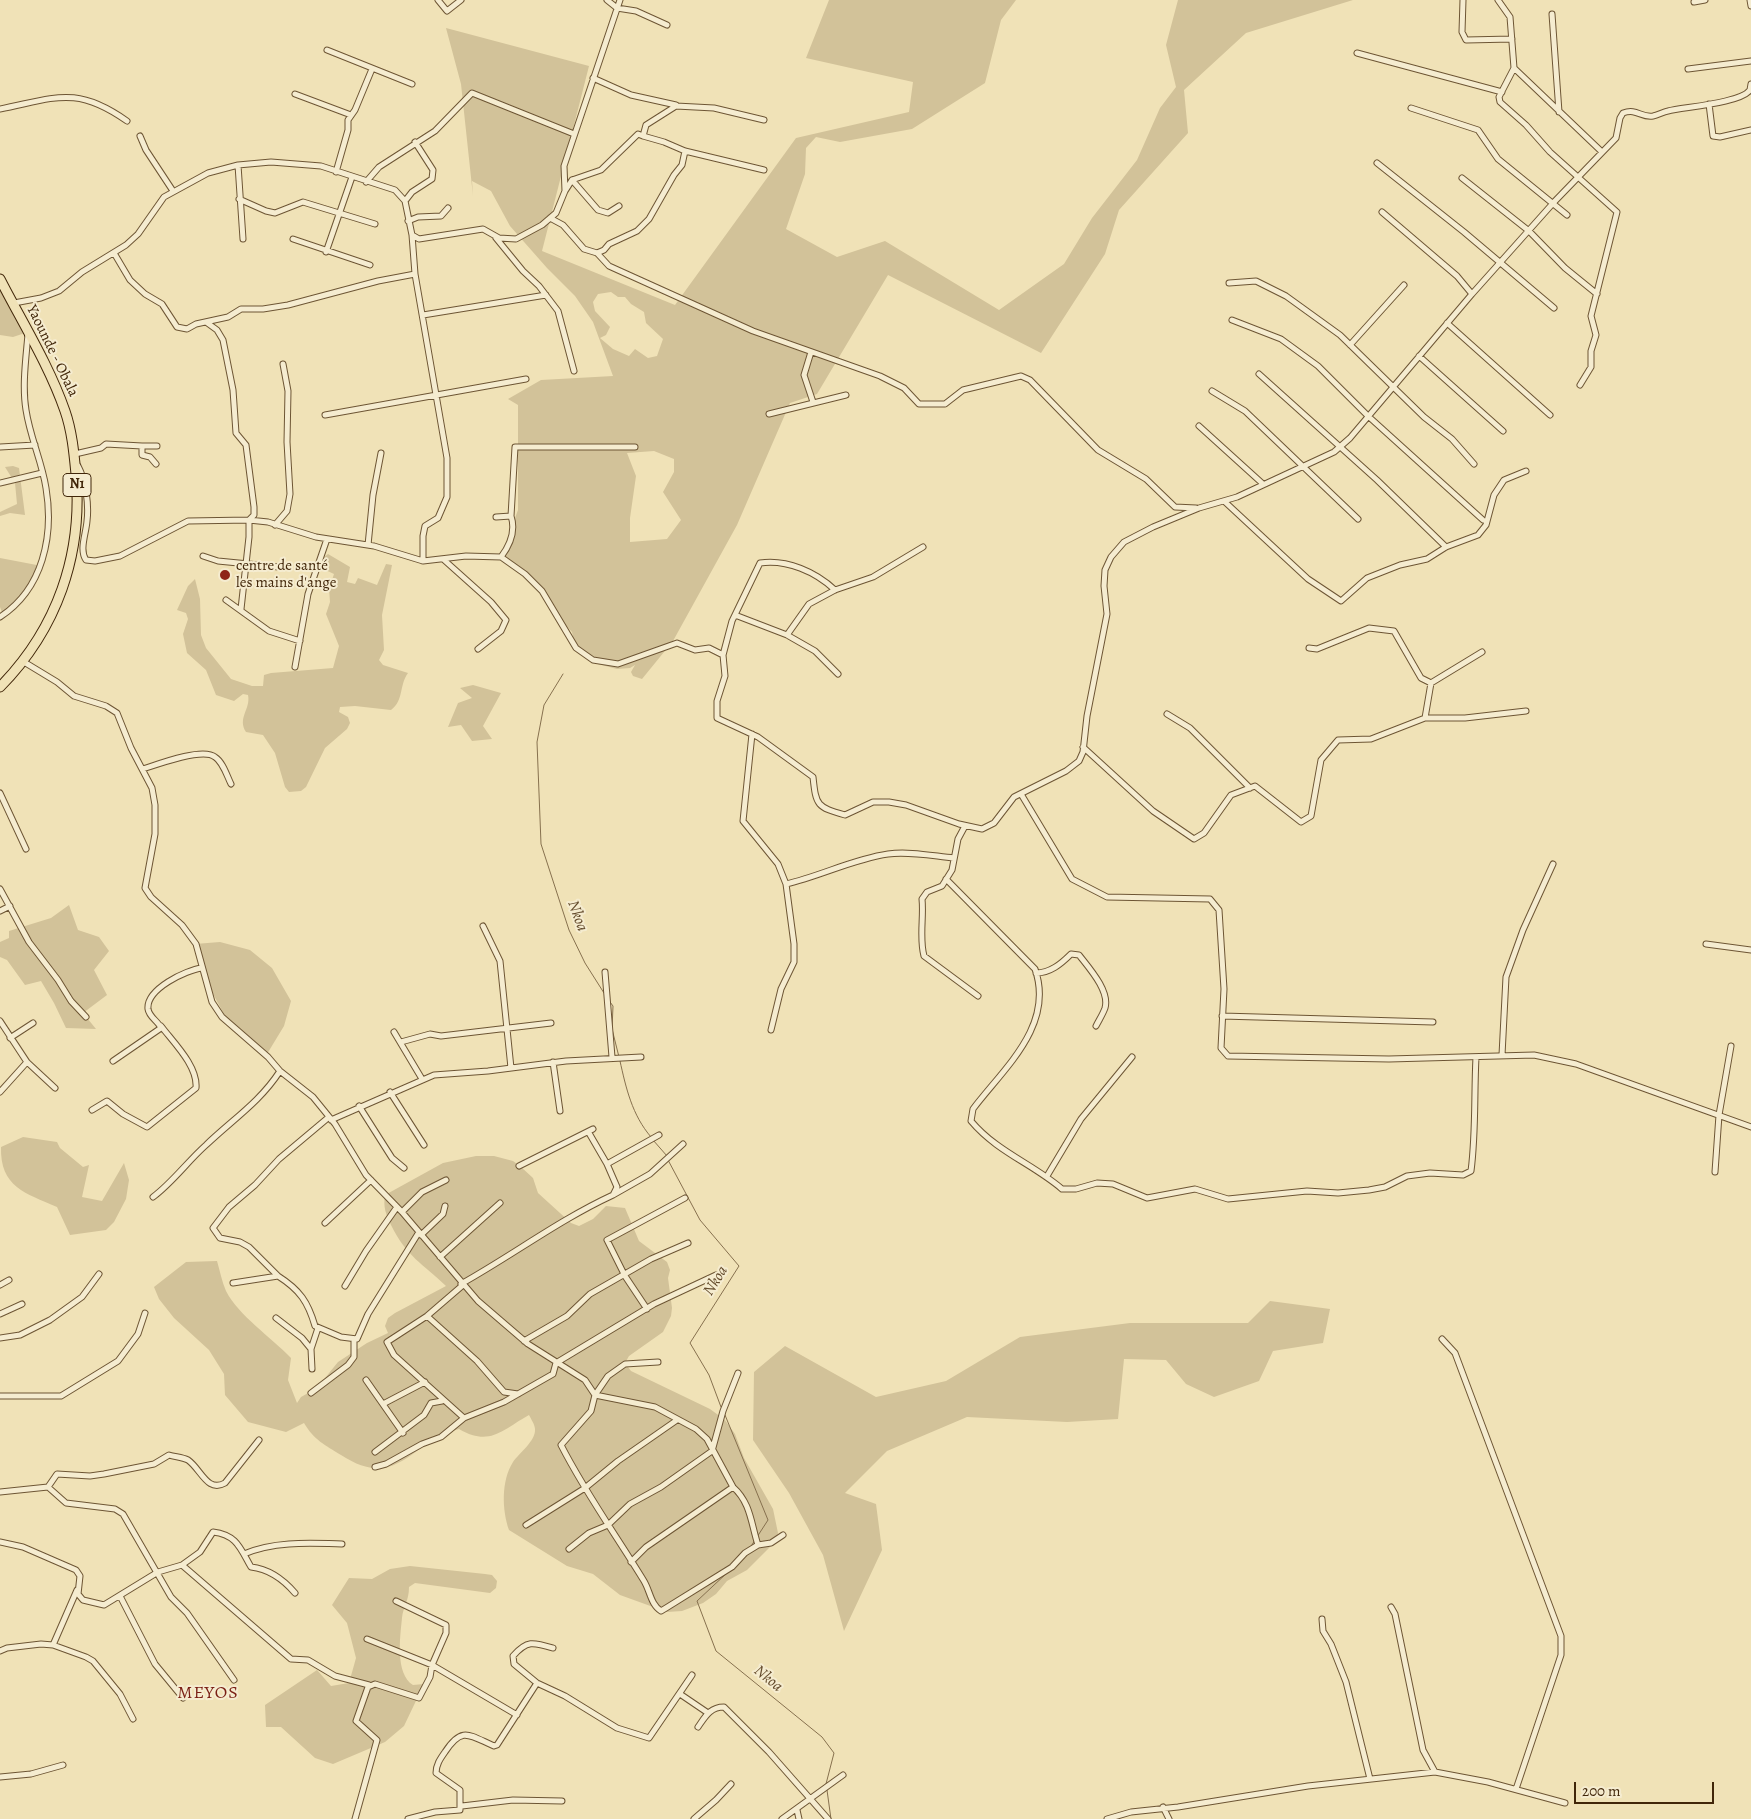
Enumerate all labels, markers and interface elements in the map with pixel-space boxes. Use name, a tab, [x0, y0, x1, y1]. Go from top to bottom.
street label: Yaounde - Obala	[22, 302, 82, 400]
road number: N1	[63, 474, 91, 496]
place label: centre de santé les mains d'ange	[236, 557, 336, 592]
marker: centre de santé les mains d'ange	[218, 568, 232, 582]
water label: Nkoa	[563, 898, 591, 934]
water label: Nkoa	[699, 1262, 733, 1300]
water label: Nkoa	[750, 1662, 786, 1696]
district label: MEYOS	[177, 1683, 239, 1705]
scale bar	[1576, 1772, 1716, 1804]
text: 200 m	[1582, 1781, 1621, 1801]

